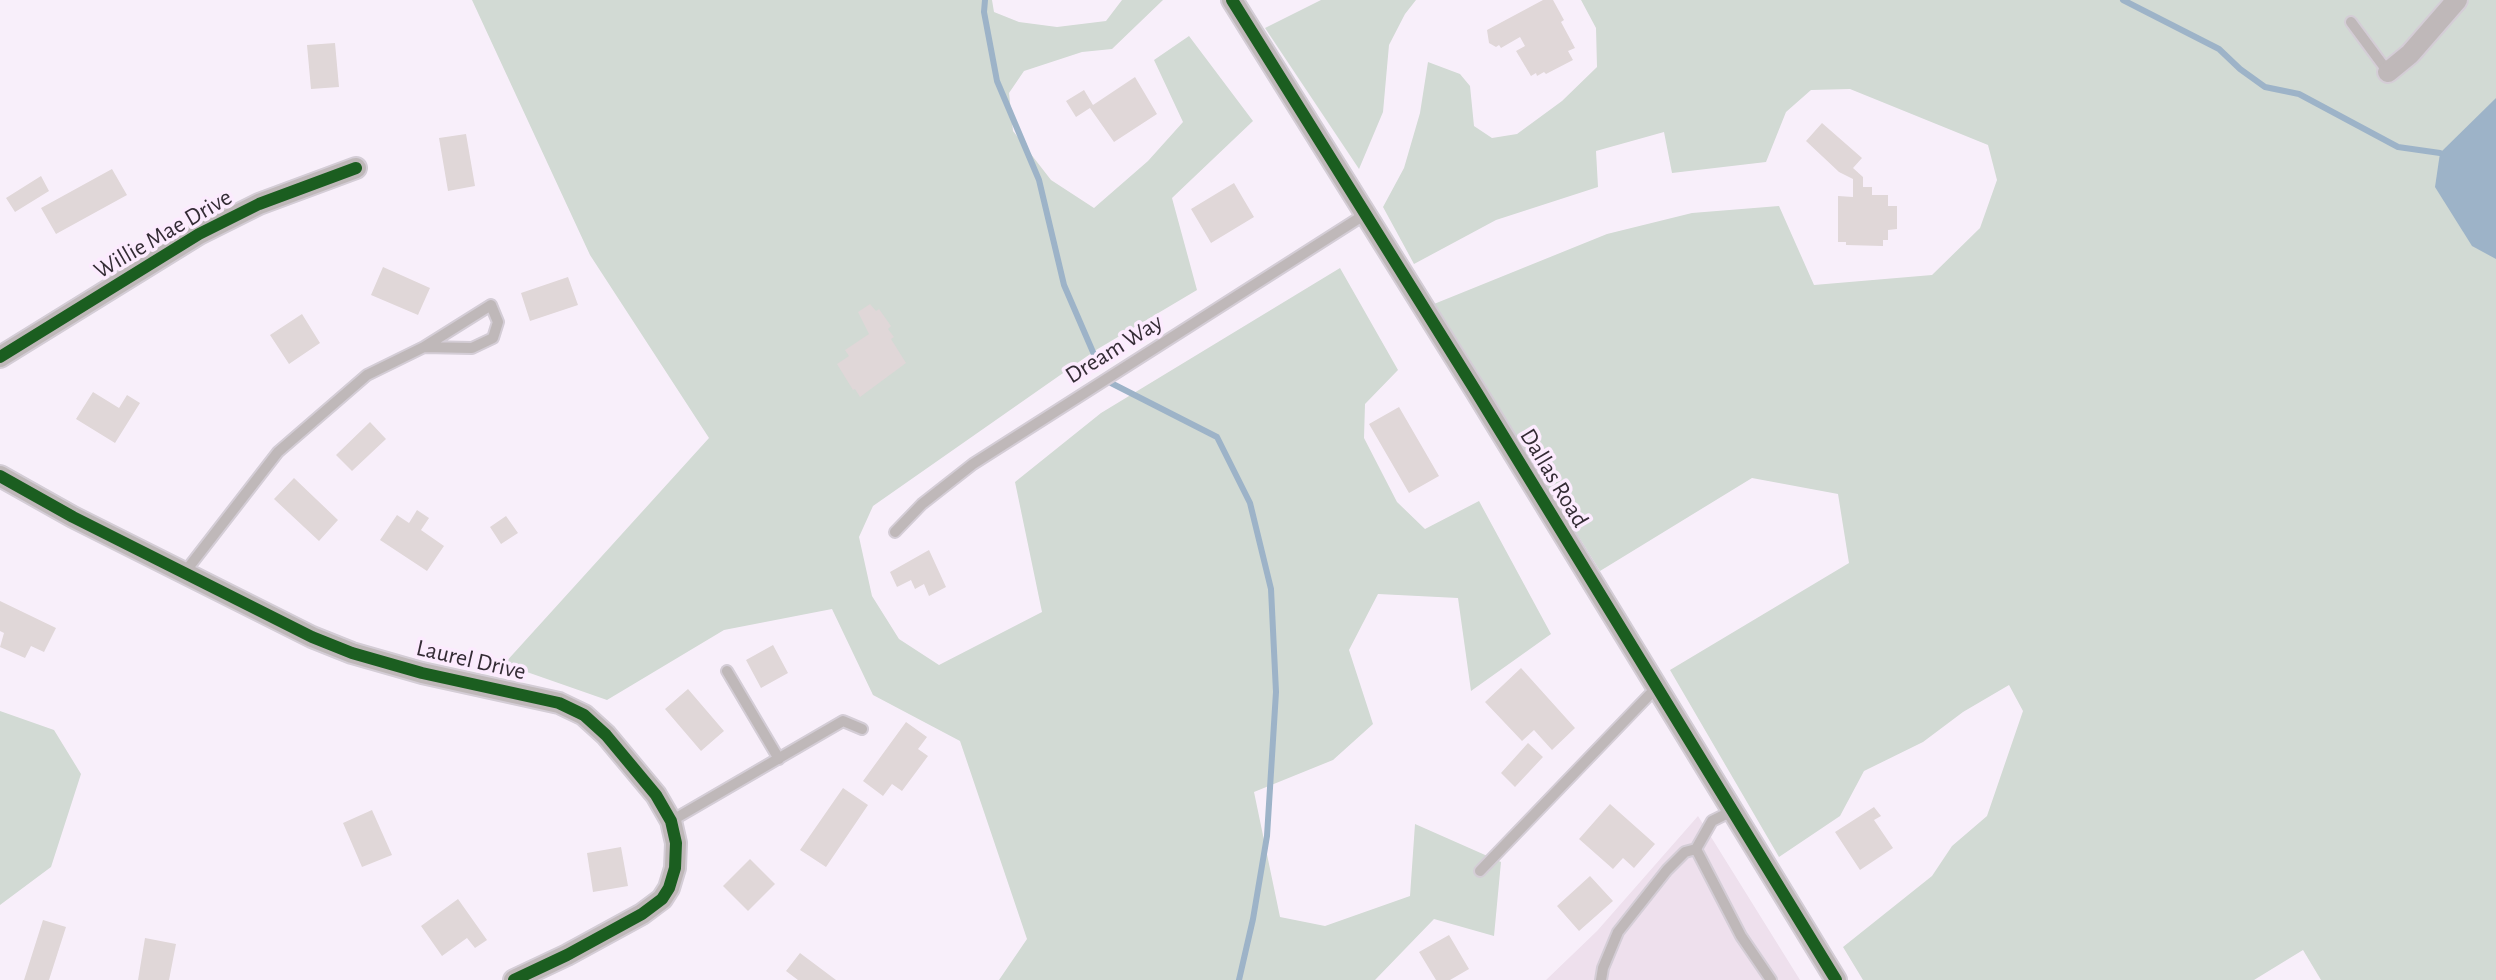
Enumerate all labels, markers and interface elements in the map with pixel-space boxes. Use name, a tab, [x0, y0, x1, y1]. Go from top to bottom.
street label: Willie Mae Drive	[89, 183, 237, 285]
street label: Dream Way	[1060, 308, 1168, 390]
street label: Dallas Road	[1513, 423, 1595, 533]
street label: Laurel Drive	[413, 633, 529, 687]

